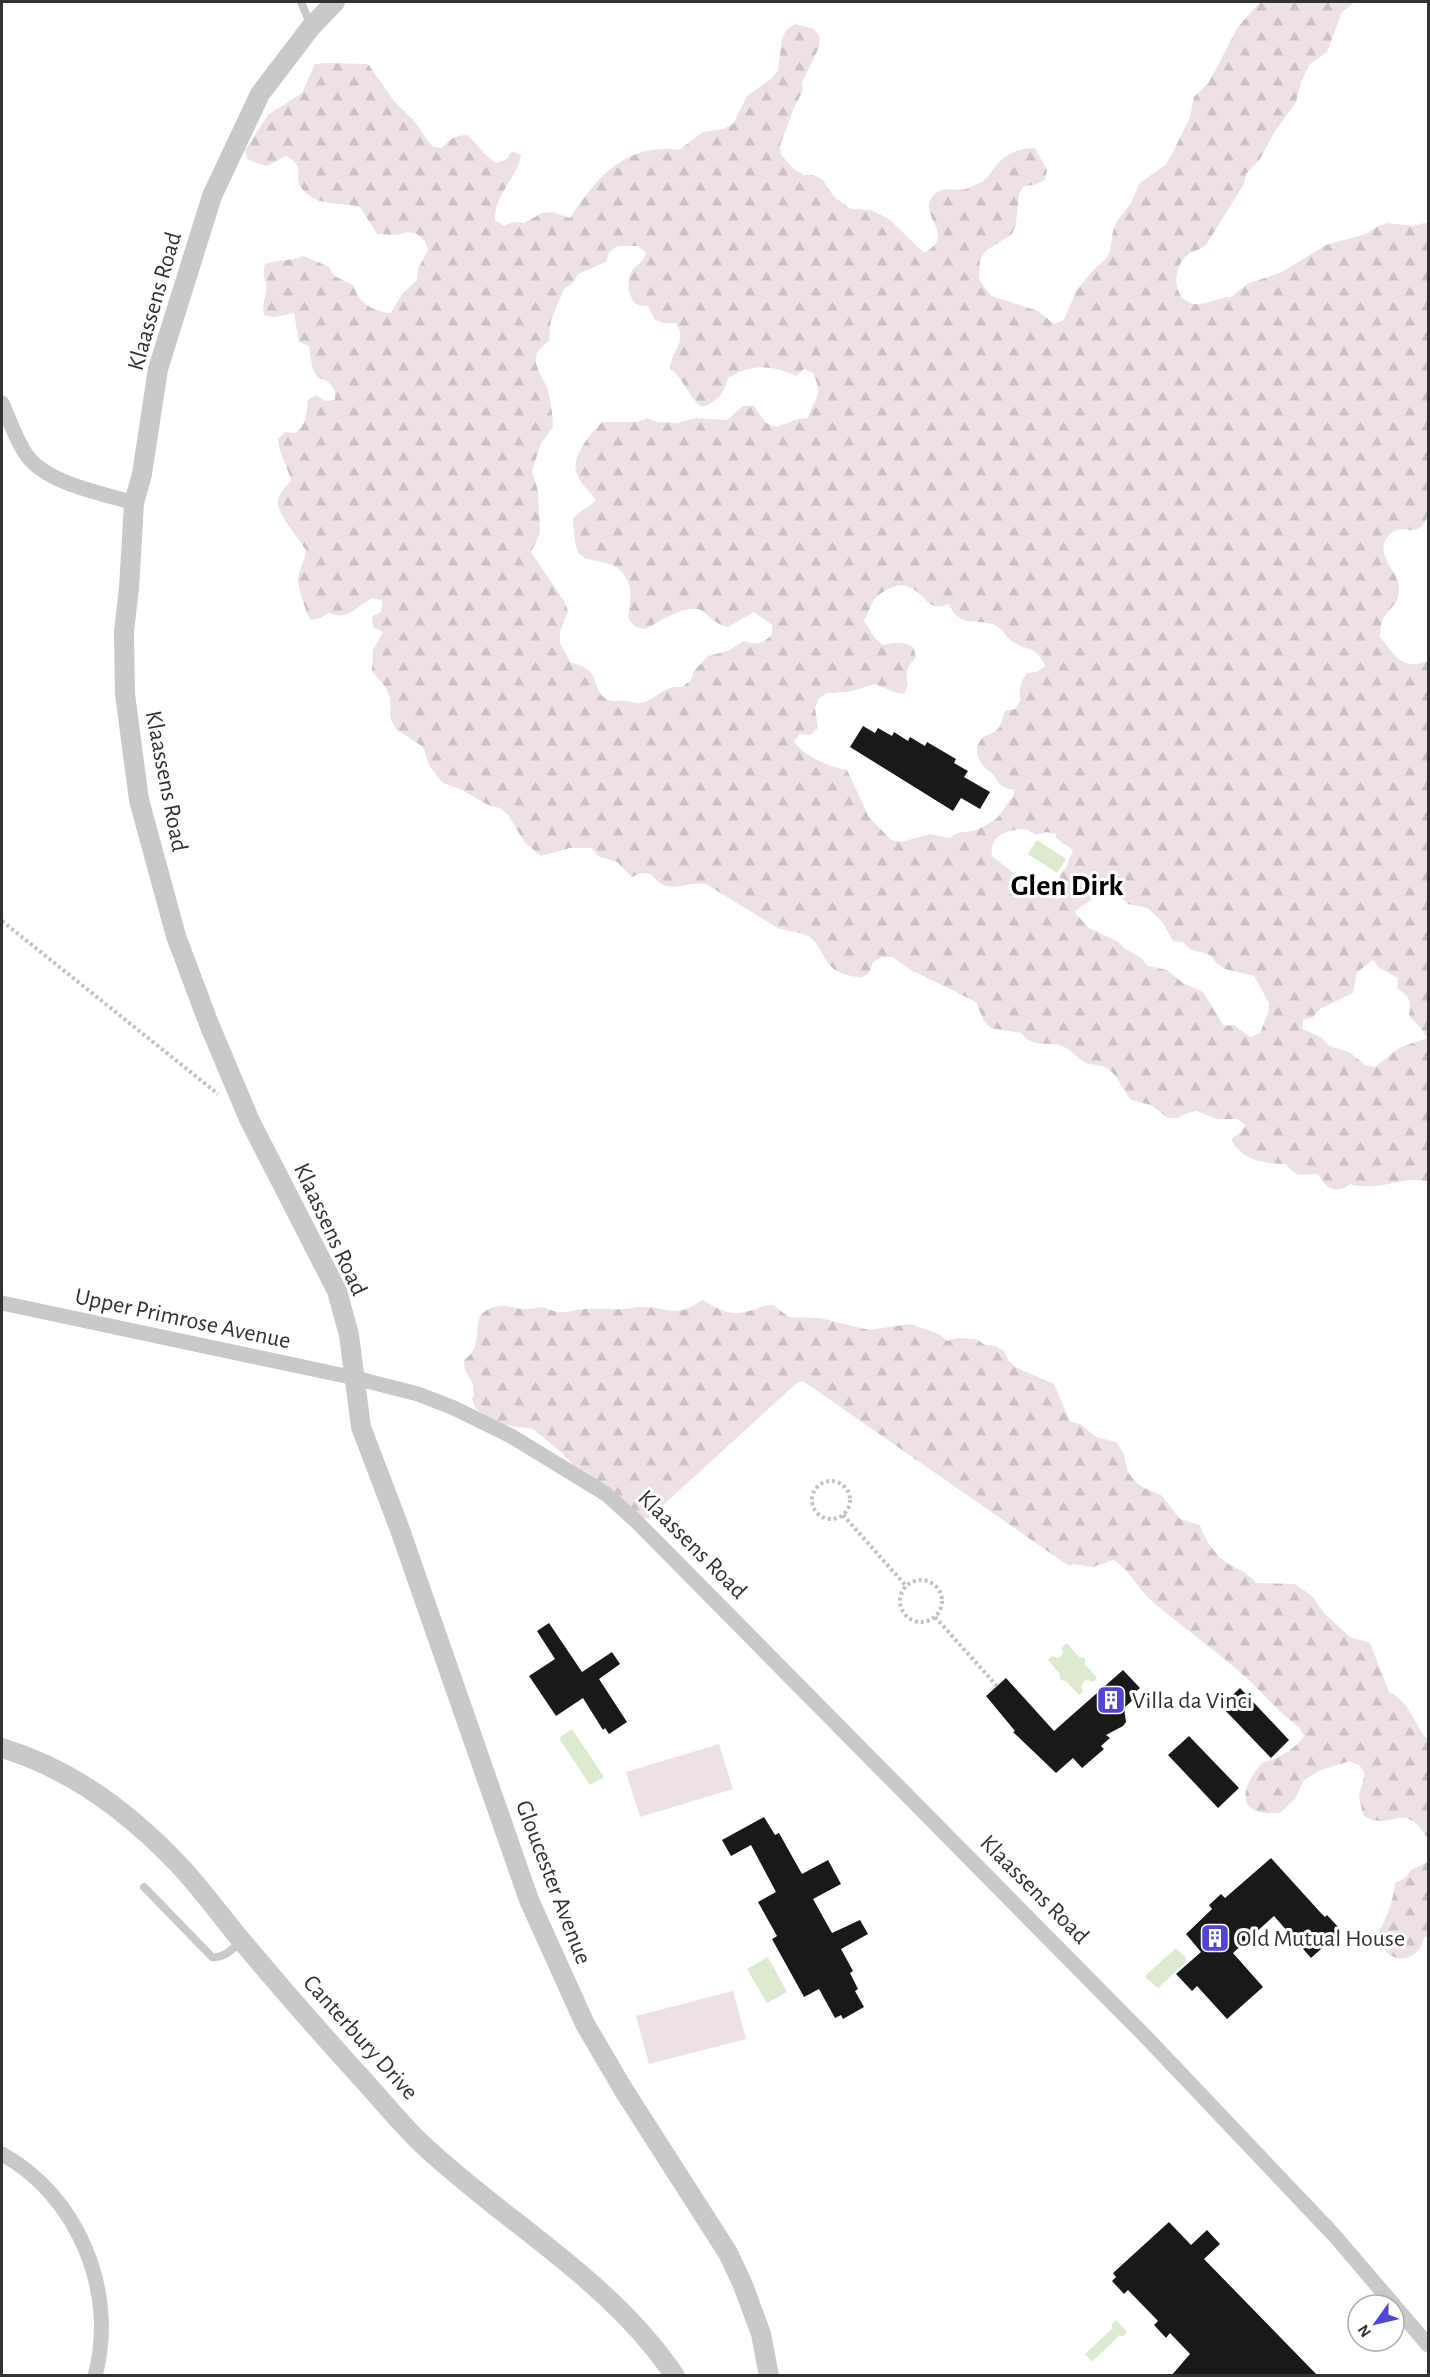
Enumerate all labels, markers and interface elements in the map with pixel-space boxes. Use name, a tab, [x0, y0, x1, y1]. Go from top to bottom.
street label: Klaassens Road	[124, 229, 186, 373]
street label: Klaassens Road	[141, 709, 191, 854]
district label: Glen Dirk	[1011, 871, 1123, 901]
street label: Klaassens Road	[289, 1160, 371, 1299]
street label: Upper Primrose Avenue	[73, 1284, 293, 1354]
street label: Klaassens Road	[633, 1486, 751, 1604]
building icon: Villa da Vinci	[1095, 1684, 1127, 1716]
place label: Villa da Vinci	[1132, 1689, 1253, 1713]
street label: Gloucester Avenue	[511, 1797, 595, 1968]
street label: Klaassens Road	[975, 1831, 1093, 1949]
building icon: Old Mutual House	[1199, 1922, 1231, 1954]
place label: Old Mutual House	[1236, 1927, 1405, 1951]
street label: Canterbury Drive	[298, 1971, 422, 2105]
north arrow	[1346, 2293, 1406, 2353]
text: N	[1355, 2322, 1374, 2340]

